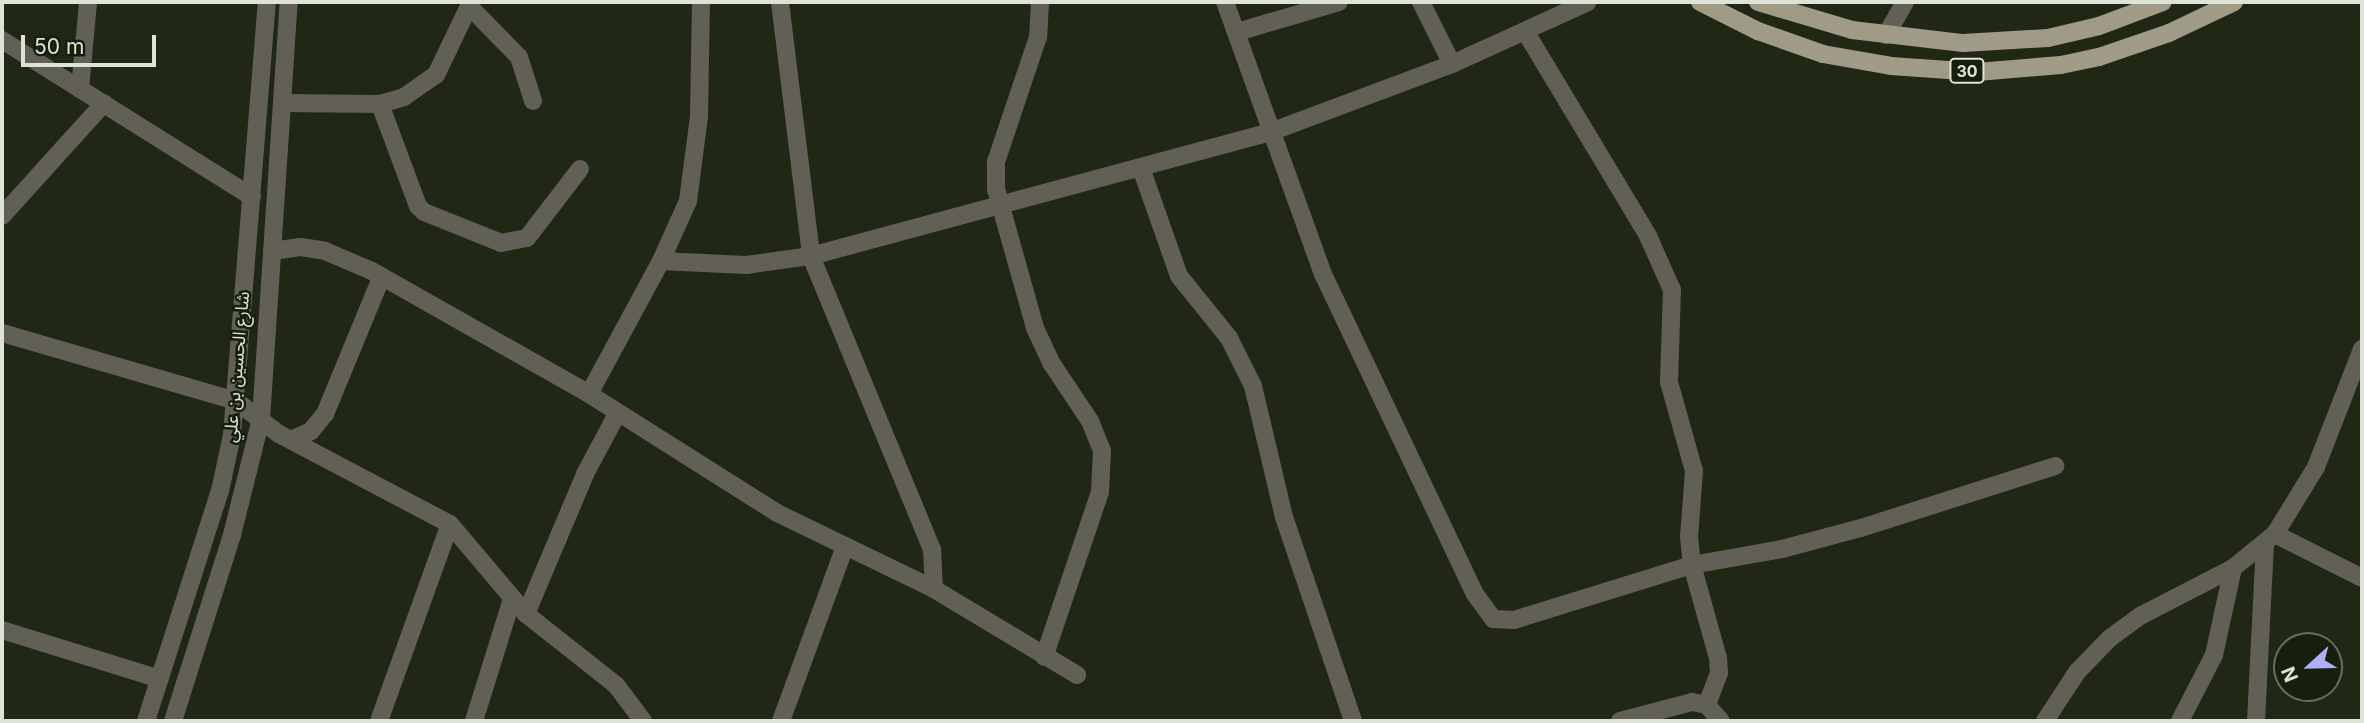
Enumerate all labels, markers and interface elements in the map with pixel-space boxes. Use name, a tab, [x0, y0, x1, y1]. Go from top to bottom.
scale bar	[24, 21, 159, 65]
text: 50 m	[34, 34, 84, 59]
road number: 30	[1948, 58, 1986, 83]
street label: شارع الحسين بن علي	[220, 291, 254, 443]
north arrow	[2273, 632, 2343, 702]
text: N	[2277, 663, 2303, 685]

